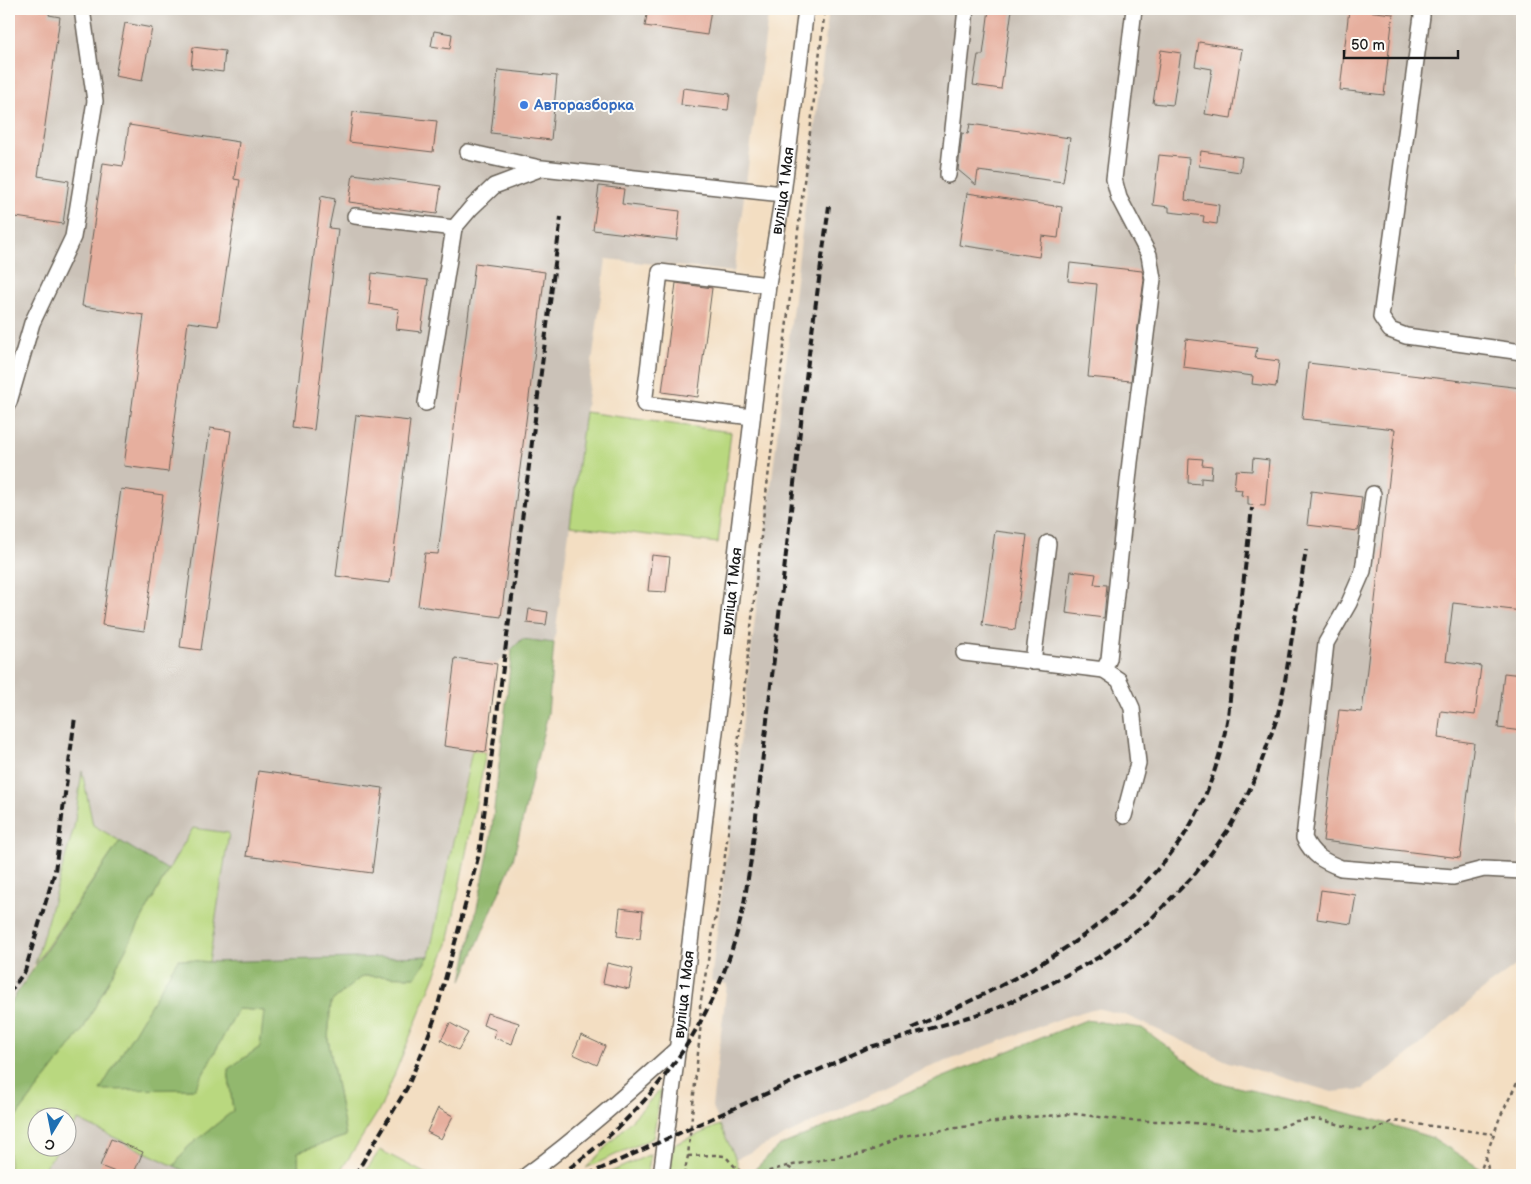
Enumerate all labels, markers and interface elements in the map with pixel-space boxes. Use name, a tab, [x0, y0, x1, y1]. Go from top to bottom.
scale bar	[1344, 28, 1457, 60]
text: 50 m	[1351, 36, 1385, 55]
place label: Авторазборка	[533, 96, 634, 115]
marker: Авторазборка	[518, 99, 530, 111]
street label: вуліца 1 Мая	[767, 146, 798, 236]
street label: вуліца 1 Мая	[717, 546, 746, 636]
street label: вуліца 1 Мая	[669, 949, 699, 1039]
north arrow	[28, 1106, 78, 1156]
text: С	[43, 1135, 56, 1154]

